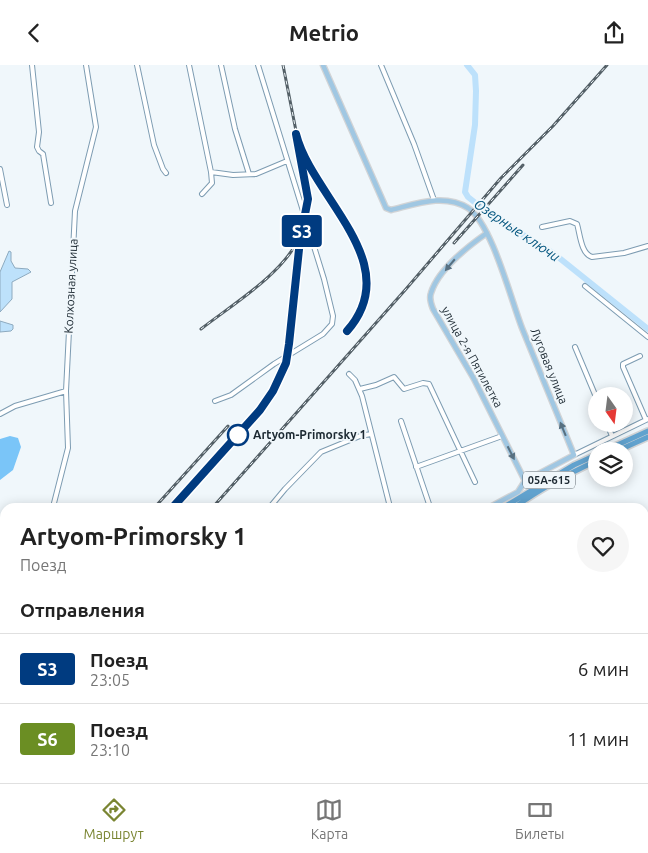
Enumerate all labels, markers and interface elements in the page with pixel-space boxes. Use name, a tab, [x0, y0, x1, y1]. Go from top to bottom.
icon: back	[20, 19, 48, 47]
icon: share	[600, 19, 628, 47]
text: Metrio	[289, 20, 359, 45]
water label: Озерные ключи	[471, 195, 563, 265]
line badge: S3	[280, 215, 324, 247]
text: S3	[292, 221, 312, 241]
street label: Колхозная улица	[62, 238, 79, 334]
one-way arrow	[444, 258, 455, 271]
street label: улица 2-я Пятилетка	[439, 304, 506, 410]
street label: Луговая улица	[528, 326, 571, 406]
north arrow	[588, 387, 632, 433]
map controls	[588, 387, 633, 487]
one-way arrow	[559, 421, 567, 436]
marker: Artyom-Primorsky 1	[227, 424, 249, 446]
place label: Artyom-Primorsky 1	[253, 428, 366, 441]
button: layers	[588, 442, 633, 487]
one-way arrow	[507, 446, 515, 461]
road number: 05А-615	[523, 471, 575, 489]
button: heart	[577, 520, 629, 572]
text: Artyom-Primorsky 1	[20, 523, 247, 550]
text: Поезд	[20, 556, 66, 574]
text: Отправления	[20, 599, 145, 621]
text: Поезд	[90, 649, 148, 671]
text: 6 мин	[578, 658, 629, 680]
text: S3	[37, 659, 58, 679]
text: 23:05	[90, 671, 130, 689]
text: Поезд	[90, 719, 148, 741]
text: 11 мин	[567, 728, 629, 750]
text: S6	[37, 729, 58, 749]
text: 23:10	[90, 741, 130, 759]
tab: Маршрут	[83, 796, 144, 842]
tab: Карта	[311, 796, 348, 842]
tab: Билеты	[515, 796, 565, 842]

